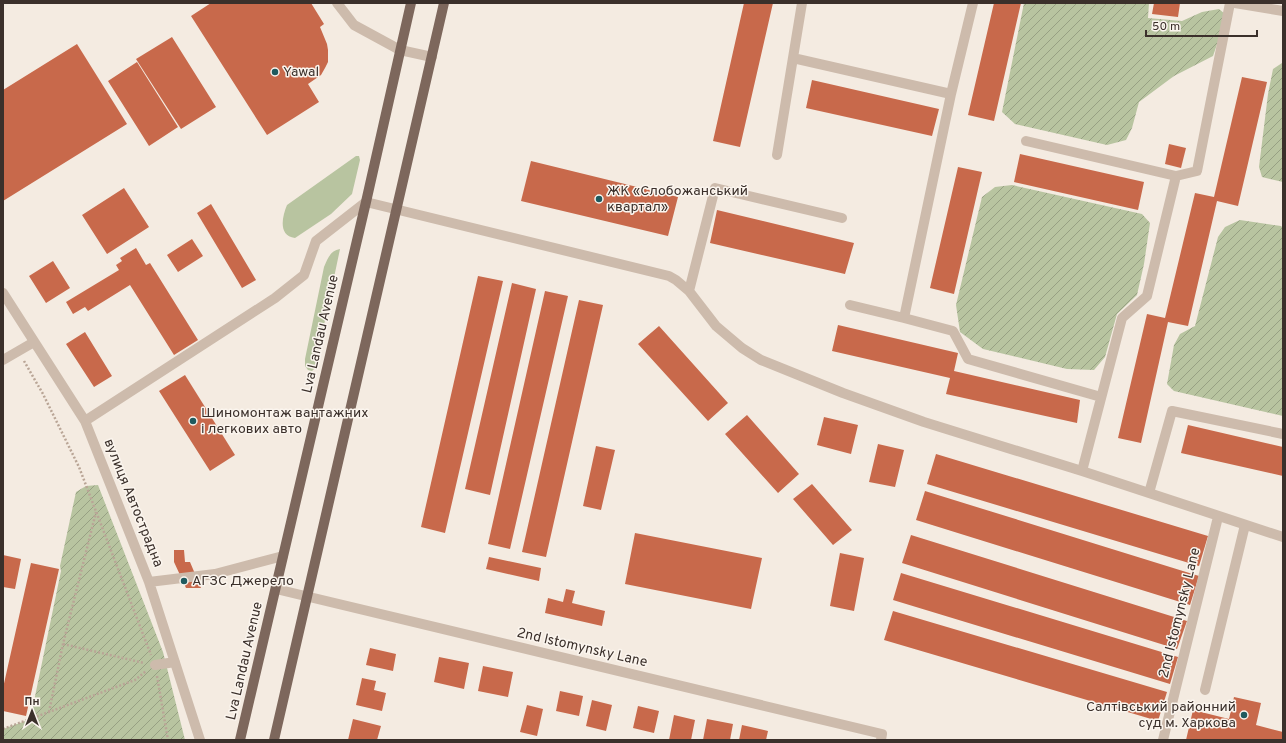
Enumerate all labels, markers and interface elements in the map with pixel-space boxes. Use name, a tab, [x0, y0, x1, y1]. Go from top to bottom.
scale bar	[1146, 12, 1257, 38]
text: 50 m	[1152, 19, 1180, 35]
place label: Yawal	[283, 64, 319, 81]
marker: Yawal	[270, 67, 280, 77]
place label: ЖК «Слобожанський квартал»	[607, 183, 748, 216]
marker: ЖК «Слобожанський квартал»	[594, 194, 604, 204]
street label: Lva Landau Avenue	[299, 273, 343, 395]
place label: Шиномонтаж вантажних і легкових авто	[201, 405, 368, 438]
marker: Шиномонтаж вантажних і легкових авто	[188, 416, 198, 426]
street label: вулиця Автострадна	[99, 436, 167, 570]
street label: 2nd Istomynsky Lane	[1156, 546, 1204, 680]
place label: АГЗС Джерело	[192, 573, 294, 590]
marker: АГЗС Джерело	[179, 576, 189, 586]
street label: Lva Landau Avenue	[223, 600, 267, 722]
street label: 2nd Istomynsky Lane	[515, 625, 649, 671]
north arrow	[12, 691, 52, 731]
text: Пн	[25, 695, 39, 709]
place label: Салтівський районний суд м. Харкова	[1086, 699, 1236, 732]
marker: Салтівський районний суд м. Харкова	[1239, 710, 1249, 720]

